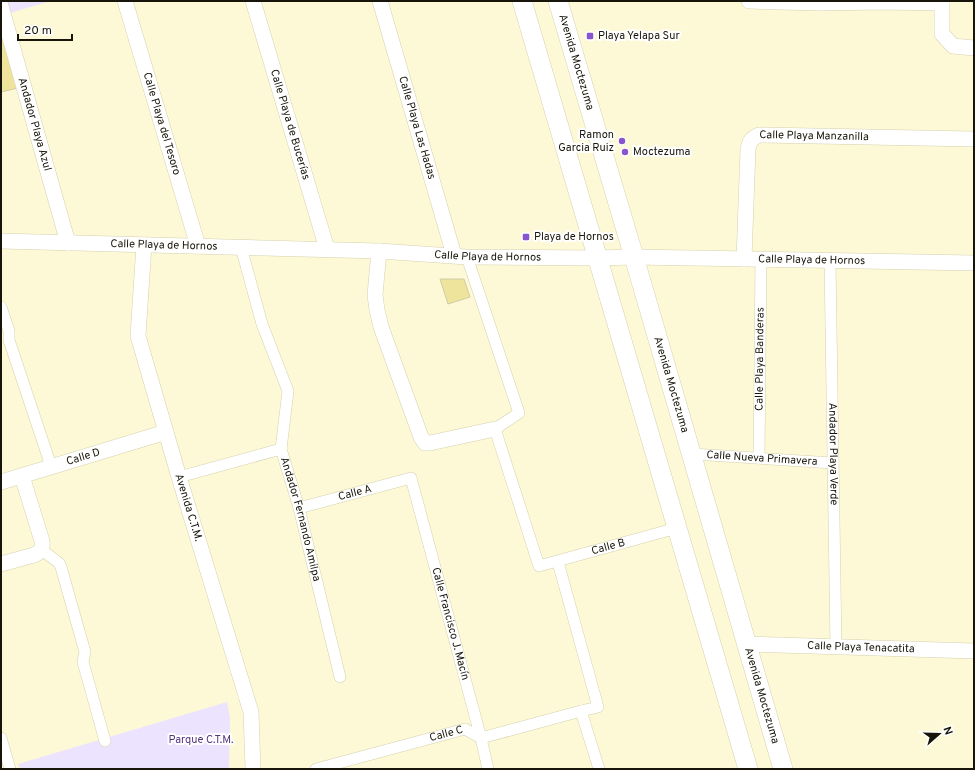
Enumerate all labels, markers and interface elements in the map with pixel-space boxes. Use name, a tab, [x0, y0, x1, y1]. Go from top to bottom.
street label: Avenida Moctezuma	[555, 13, 597, 112]
scale bar	[18, 16, 72, 42]
text: 20 m	[24, 23, 52, 39]
place label: Playa Yelapa Sur	[598, 29, 680, 43]
marker: Playa Yelapa Sur	[585, 31, 595, 41]
street label: Calle Playa de Bucerías	[267, 68, 313, 181]
street label: Calle Playa del Tesoro	[140, 71, 183, 177]
street label: Calle Playa Las Hadas	[395, 74, 439, 181]
street label: Andador Playa Azul	[15, 76, 54, 173]
place label: Ramon Garcia Ruiz	[558, 128, 614, 155]
street label: Calle Playa Manzanilla	[759, 128, 869, 144]
marker: Ramon Garcia Ruiz	[617, 136, 627, 146]
place label: Moctezuma	[633, 145, 691, 159]
marker: Moctezuma	[620, 147, 630, 157]
place label: Playa de Hornos	[534, 230, 614, 244]
marker: Playa de Hornos	[521, 232, 531, 242]
street label: Calle Playa de Hornos	[110, 237, 218, 254]
street label: Calle Playa de Hornos	[434, 248, 541, 265]
street label: Calle Playa de Hornos	[758, 252, 865, 268]
street label: Calle Playa Banderas	[752, 307, 768, 411]
street label: Avenida Moctezuma	[651, 335, 692, 435]
street label: Andador Playa Verde	[825, 403, 841, 505]
street label: Calle D	[65, 445, 102, 469]
street label: Calle Nueva Primavera	[706, 448, 818, 469]
street label: Andador Fernando Amilpa	[277, 455, 324, 583]
street label: Avenida C.T.M.	[171, 472, 205, 543]
street label: Calle A	[337, 482, 373, 504]
street label: Calle B	[590, 536, 627, 558]
street label: Calle Francisco J. Macín	[428, 566, 472, 682]
street label: Calle Playa Tenacatita	[807, 639, 915, 656]
street label: Avenida Moctezuma	[741, 646, 782, 746]
north arrow	[919, 714, 959, 754]
street label: Calle C	[428, 723, 465, 745]
text: N	[940, 725, 955, 737]
park label: Parque C.T.M.	[168, 733, 234, 747]

